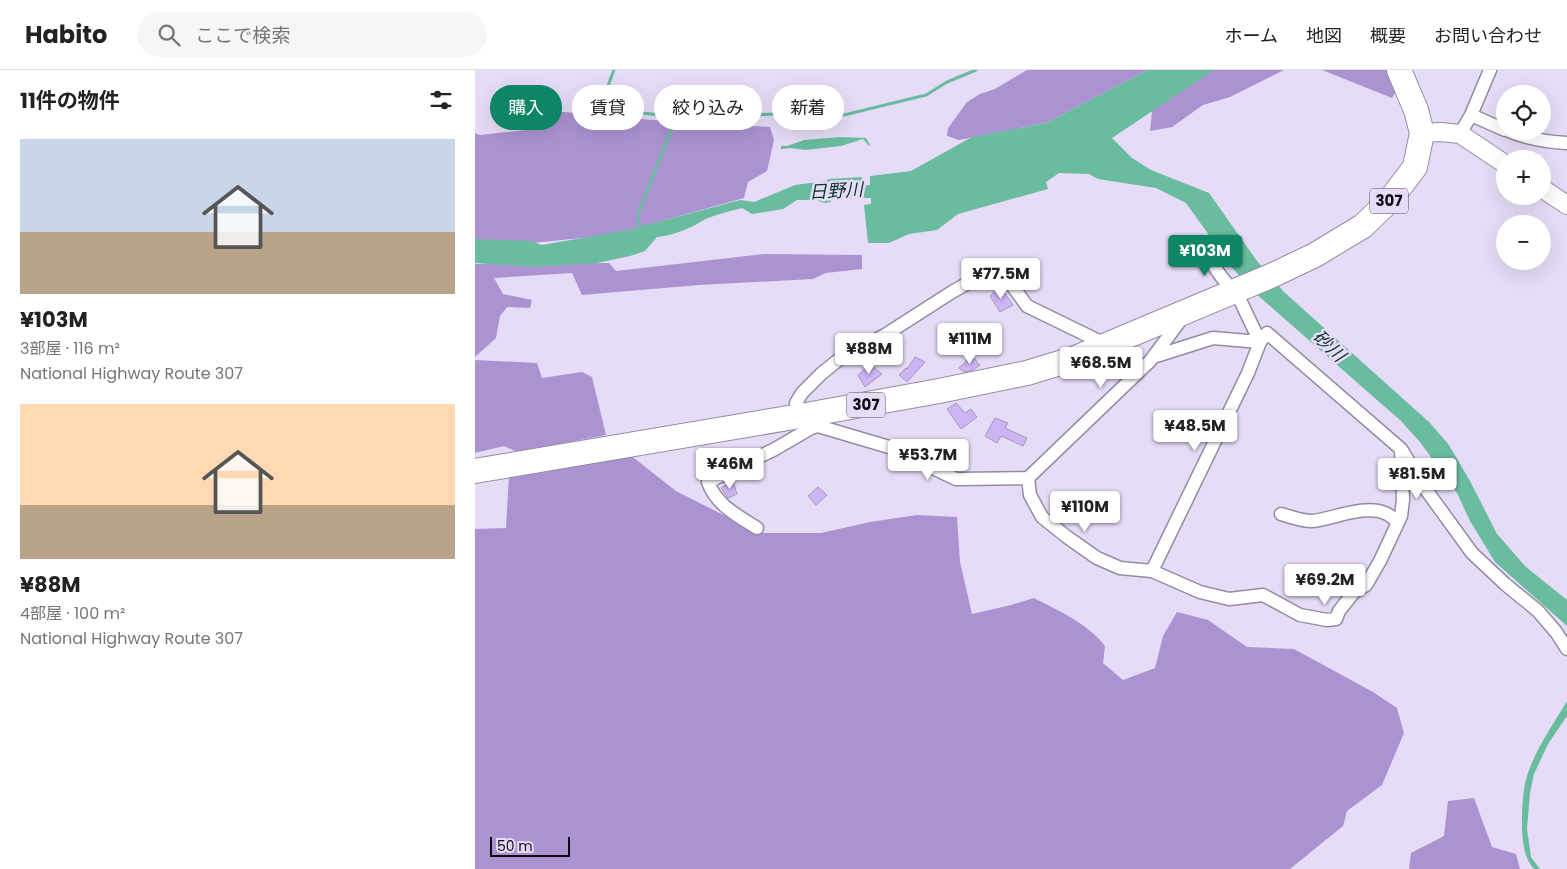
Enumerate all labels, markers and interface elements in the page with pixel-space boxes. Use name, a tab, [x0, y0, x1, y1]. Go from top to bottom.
search box	[137, 12, 487, 57]
text: Habito	[25, 18, 107, 51]
icon: search	[155, 21, 183, 49]
text: ここで検索	[195, 22, 290, 49]
text: ホーム	[1225, 23, 1278, 48]
text: 地図	[1306, 23, 1342, 48]
text: 概要	[1370, 23, 1406, 48]
text: お問い合わせ	[1434, 23, 1542, 48]
chip: 購入	[490, 85, 562, 130]
chip: 賃貸	[572, 85, 644, 130]
chip: 絞り込み	[654, 85, 762, 130]
chip: 新着	[772, 85, 844, 130]
map controls	[1496, 85, 1551, 270]
button: locate	[1496, 85, 1551, 140]
text: 11件の物件	[20, 86, 120, 115]
icon: filters	[427, 86, 455, 114]
button: +	[1496, 150, 1551, 205]
icon: home	[193, 172, 283, 262]
water label: 日野川	[808, 177, 866, 204]
road number: 307	[1370, 188, 1408, 214]
button: −	[1496, 215, 1551, 270]
pin: ¥103M	[1170, 234, 1240, 277]
text: ¥103M	[1179, 239, 1231, 262]
pin: ¥77.5M	[960, 258, 1042, 300]
text: ¥77.5M	[972, 262, 1030, 285]
text: ¥103M	[20, 305, 88, 334]
pin: ¥111M	[935, 322, 1005, 365]
water label: 砂川	[1308, 324, 1352, 368]
text: ¥111M	[948, 327, 992, 350]
pin: ¥88M	[839, 332, 899, 375]
text: 3部屋 · 116 m²	[20, 337, 120, 360]
text: ¥88M	[846, 337, 892, 360]
pin: ¥68.5M	[1060, 346, 1142, 389]
text: ¥68.5M	[1071, 351, 1131, 374]
text: National Highway Route 307	[20, 362, 243, 385]
road number: 307	[847, 392, 885, 418]
pin: ¥48.5M	[1154, 410, 1236, 452]
text: ¥48.5M	[1164, 414, 1226, 437]
icon: home	[193, 437, 283, 527]
pin: ¥53.7M	[887, 438, 969, 481]
text: ¥53.7M	[899, 443, 957, 466]
pin: ¥46M	[700, 448, 760, 490]
text: ¥46M	[707, 452, 753, 475]
pin: ¥81.5M	[1376, 458, 1458, 500]
text: ¥81.5M	[1389, 462, 1445, 485]
pin: ¥110M	[1050, 490, 1120, 533]
text: ¥110M	[1061, 495, 1109, 518]
pin: ¥69.2M	[1284, 564, 1366, 606]
text: ¥69.2M	[1295, 568, 1355, 591]
text: ¥88M	[20, 570, 81, 599]
text: 4部屋 · 100 m²	[20, 602, 125, 625]
text: National Highway Route 307	[20, 627, 243, 650]
scale bar	[490, 834, 570, 857]
text: 50 m	[497, 836, 533, 856]

